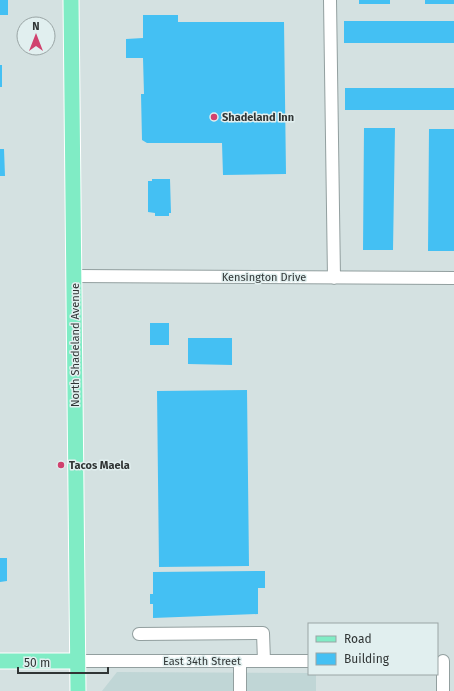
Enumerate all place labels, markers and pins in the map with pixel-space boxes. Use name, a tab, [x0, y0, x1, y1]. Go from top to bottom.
place label: Shadeland Inn	[222, 111, 294, 124]
marker: Shadeland Inn	[209, 112, 219, 122]
place label: Tacos Maela	[69, 459, 130, 472]
marker: Tacos Maela	[56, 460, 66, 470]

